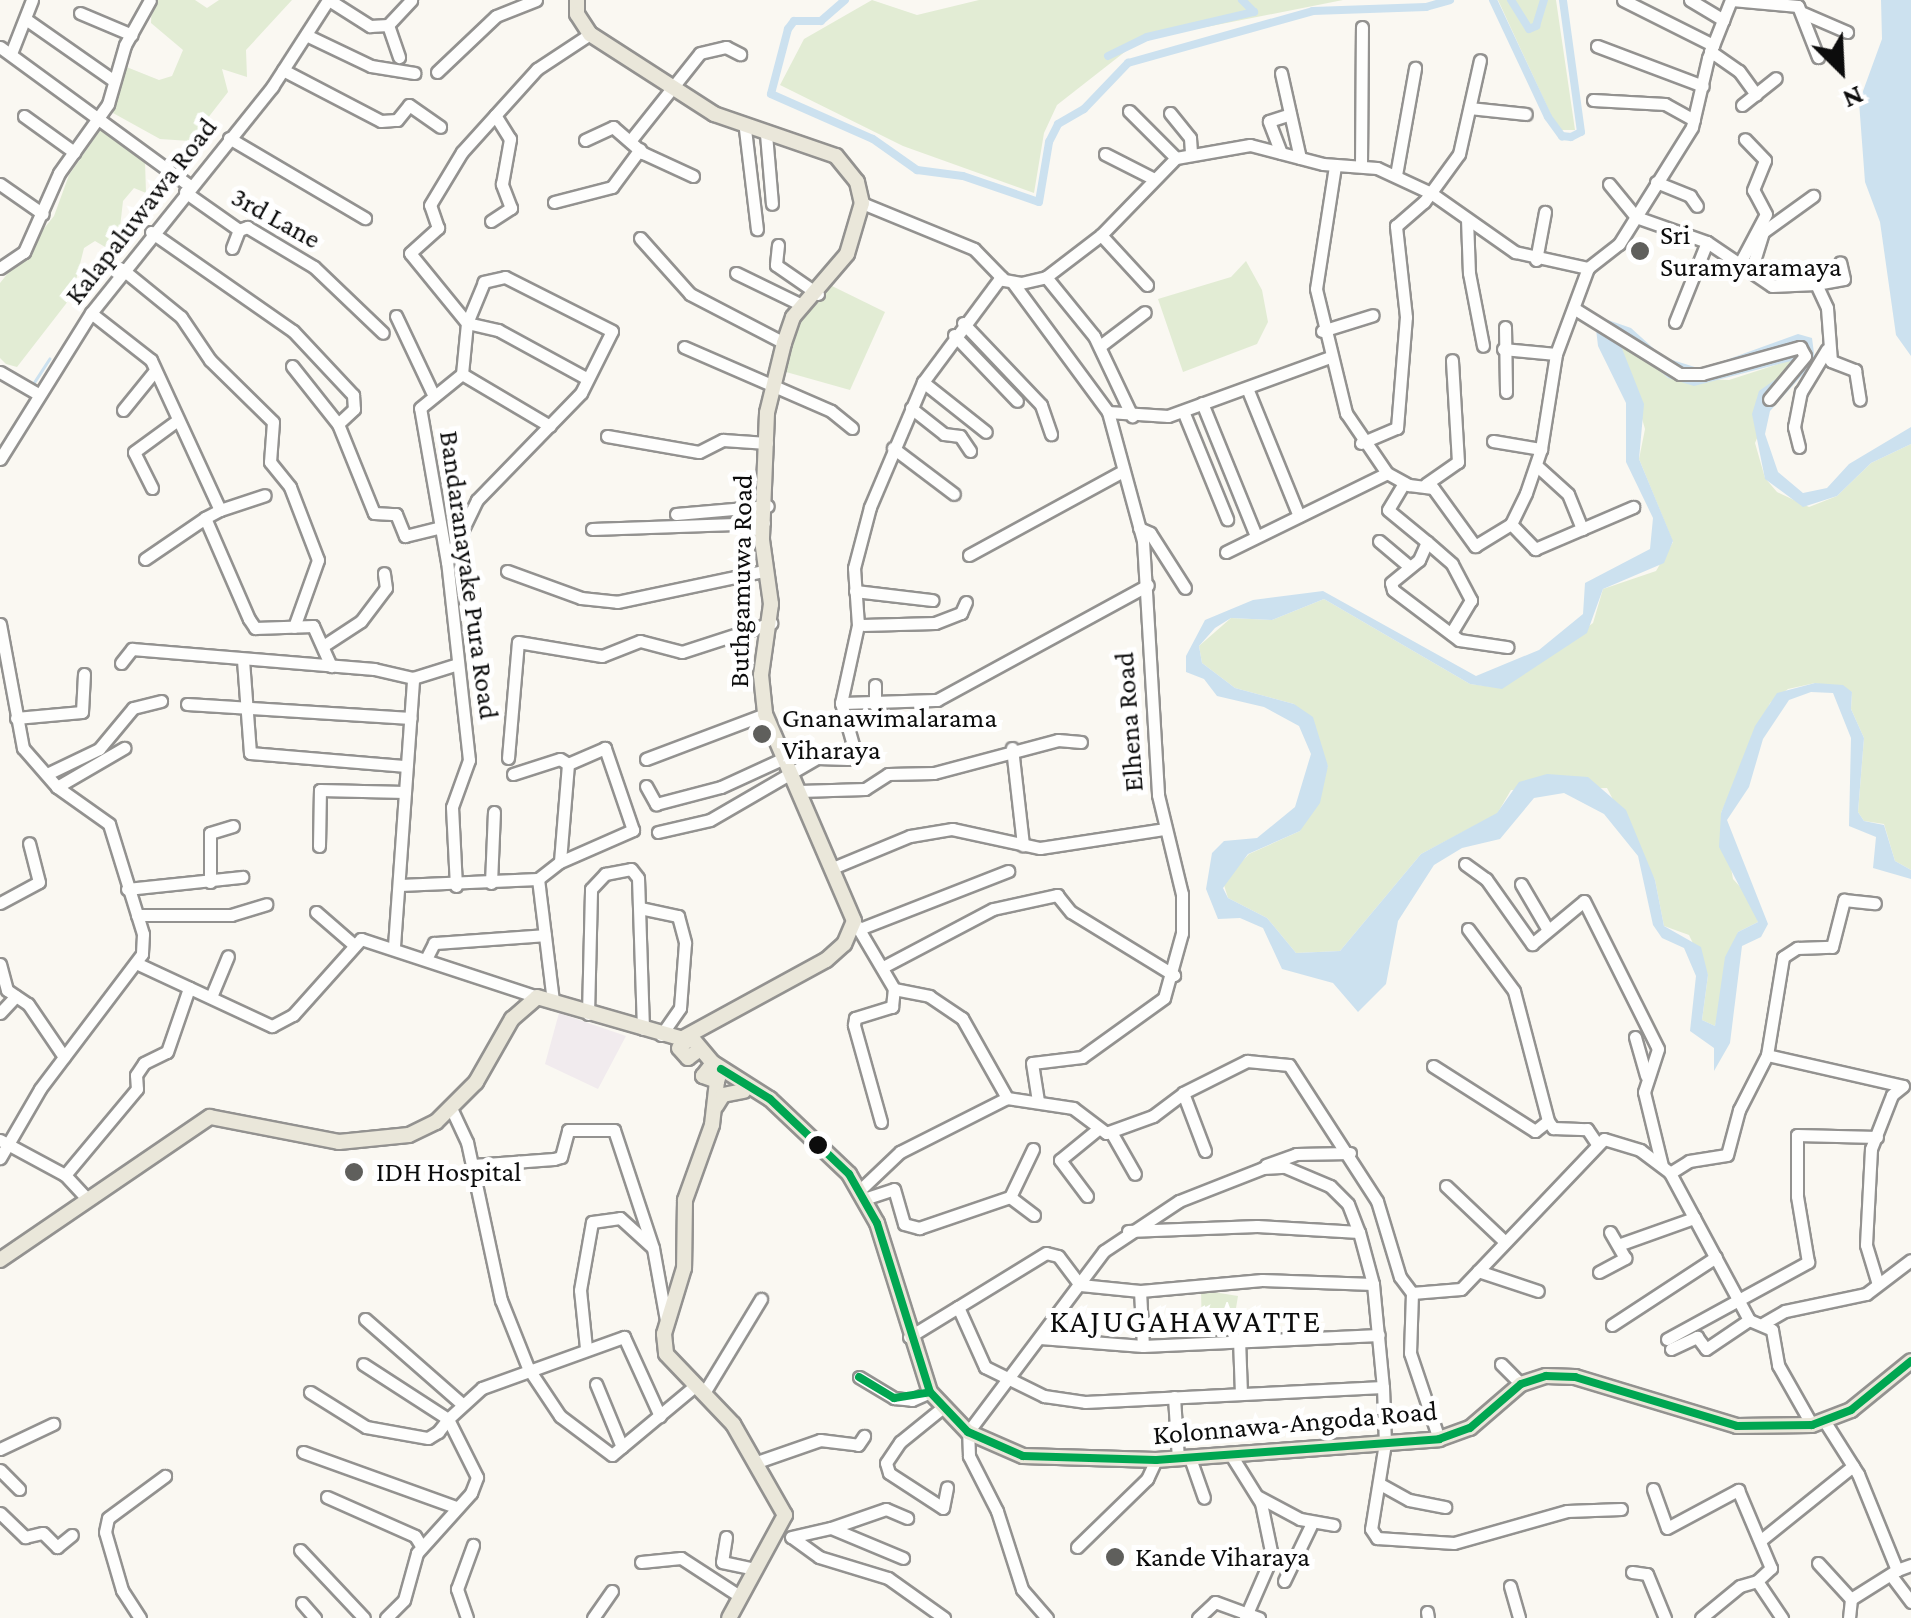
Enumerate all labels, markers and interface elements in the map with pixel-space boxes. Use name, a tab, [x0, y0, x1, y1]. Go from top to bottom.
north arrow	[1791, 20, 1891, 120]
text: N	[1838, 80, 1868, 116]
street label: Kalapaluwawa Road	[58, 111, 224, 311]
street label: 3rd Lane	[225, 180, 327, 256]
place label: Sri Suramyaramaya	[1660, 218, 1842, 284]
marker: Sri Suramyaramaya	[1629, 240, 1651, 262]
street label: Bandaranayake Pura Road	[432, 429, 506, 721]
street label: Buthgamuwa Road	[722, 474, 760, 688]
street label: Elhena Road	[1107, 651, 1151, 793]
place label: Gnanawimalarama Viharaya	[782, 701, 997, 767]
marker: Gnanawimalarama Viharaya	[751, 723, 773, 745]
unlabelled marker	[808, 1135, 828, 1155]
place label: IDH Hospital	[376, 1155, 521, 1189]
marker: IDH Hospital	[341, 1159, 367, 1185]
district label: KAJUGAHAWATTE	[1049, 1302, 1323, 1340]
street label: Kolonnawa-Angoda Road	[1151, 1394, 1439, 1452]
place label: Kande Viharaya	[1135, 1540, 1310, 1574]
marker: Kande Viharaya	[1104, 1546, 1126, 1568]

